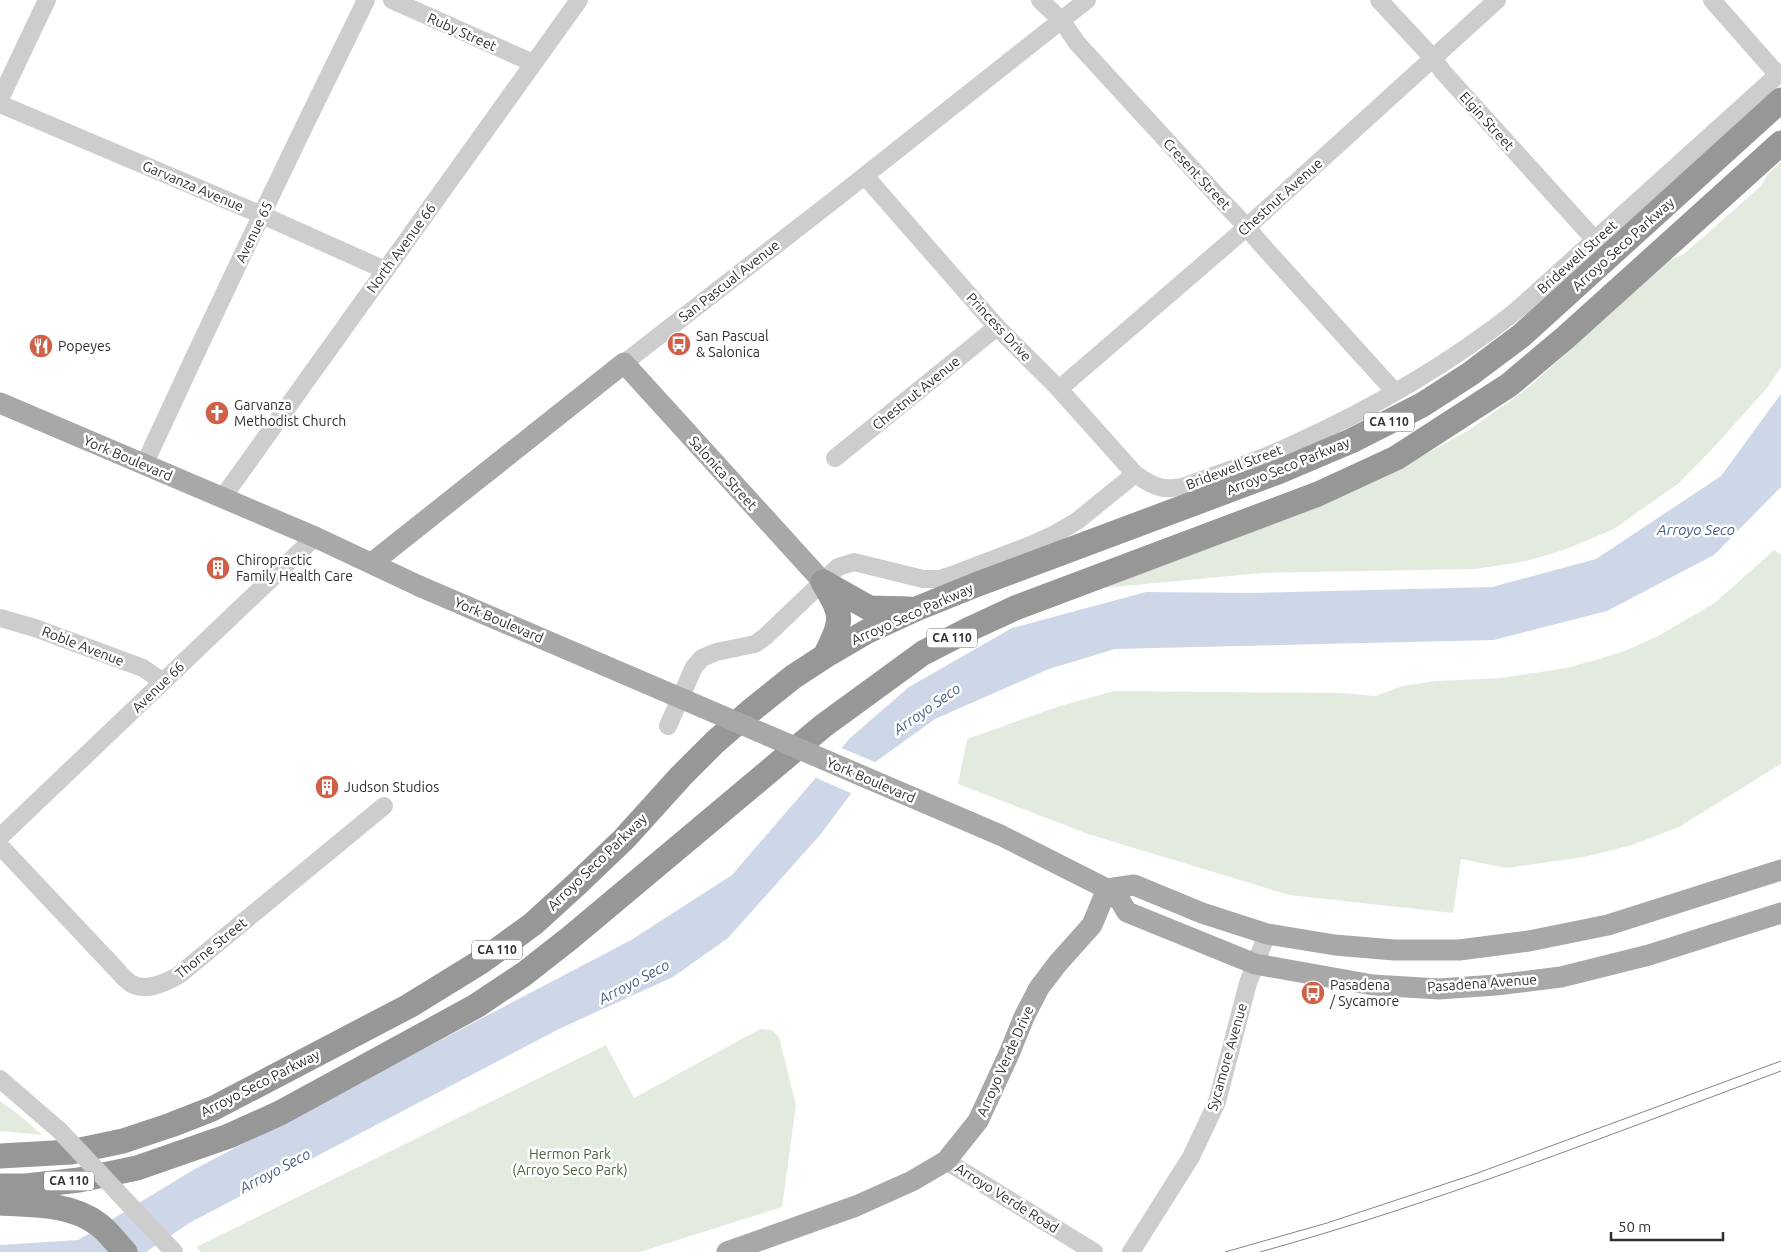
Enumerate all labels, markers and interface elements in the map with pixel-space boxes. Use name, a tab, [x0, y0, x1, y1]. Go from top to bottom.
street label: Ruby Street	[425, 10, 499, 55]
street label: Elgin Street	[1457, 88, 1518, 154]
street label: Cresent Street	[1160, 135, 1234, 213]
street label: Chestnut Avenue	[1235, 155, 1325, 239]
street label: Garvanza Avenue	[140, 158, 246, 214]
street label: Arroyo Seco Parkway	[1569, 194, 1677, 294]
street label: Avenue 65	[232, 199, 276, 265]
street label: North Avenue 66	[363, 200, 439, 296]
street label: Bridewell Street	[1534, 217, 1621, 297]
street label: San Pascual Avenue	[676, 237, 782, 325]
street label: Princess Drive	[963, 289, 1035, 365]
place label: San Pascual & Salonica	[696, 328, 769, 360]
bus stop icon: San Pascual & Salonica	[666, 331, 692, 357]
restaurant icon: Popeyes	[28, 333, 54, 359]
place label: Popeyes	[58, 338, 111, 354]
street label: Chestnut Avenue	[869, 353, 963, 433]
place label: Garvanza Methodist Church	[234, 397, 346, 429]
church icon: Garvanza Methodist Church	[204, 400, 230, 426]
road number: CA 110	[1364, 412, 1414, 432]
street label: York Boulevard	[81, 432, 175, 484]
street label: Salonica Street	[686, 433, 761, 514]
street label: Arroyo Seco Parkway	[1224, 434, 1352, 498]
street label: Bridewell Street	[1184, 441, 1285, 493]
water label: Arroyo Seco	[1656, 521, 1735, 538]
place label: Chiropractic Family Health Care	[236, 552, 353, 584]
building icon: Chiropractic Family Health Care	[205, 555, 231, 581]
street label: Arroyo Seco Parkway	[849, 580, 976, 648]
street label: York Boulevard	[452, 594, 546, 646]
street label: Roble Avenue	[40, 623, 126, 669]
road number: CA 110	[927, 628, 977, 648]
street label: Avenue 66	[129, 658, 187, 716]
water label: Arroyo Seco	[889, 679, 963, 738]
street label: York Boulevard	[824, 754, 918, 806]
building icon: Judson Studios	[314, 774, 340, 800]
place label: Judson Studios	[344, 779, 439, 795]
street label: Arroyo Seco Parkway	[544, 810, 650, 913]
street label: Thorne Street	[172, 914, 250, 982]
road number: CA 110	[472, 940, 522, 960]
water label: Arroyo Seco	[595, 956, 672, 1008]
street label: Pasadena Avenue	[1426, 971, 1538, 995]
place label: Pasadena / Sycamore	[1329, 977, 1399, 1009]
bus stop icon: Pasadena / Sycamore	[1300, 980, 1326, 1006]
street label: Sycamore Avenue	[1204, 1001, 1250, 1113]
street label: Arroyo Verde Drive	[973, 1003, 1037, 1119]
street label: Arroyo Seco Parkway	[198, 1046, 322, 1120]
water label: Arroyo Seco	[236, 1145, 313, 1197]
park label: Hermon Park (Arroyo Seco Park)	[512, 1146, 628, 1178]
street label: Arroyo Verde Road	[952, 1160, 1062, 1236]
road number: CA 110	[44, 1172, 94, 1190]
scale bar	[1611, 1210, 1724, 1242]
text: 50 m	[1618, 1218, 1651, 1235]

